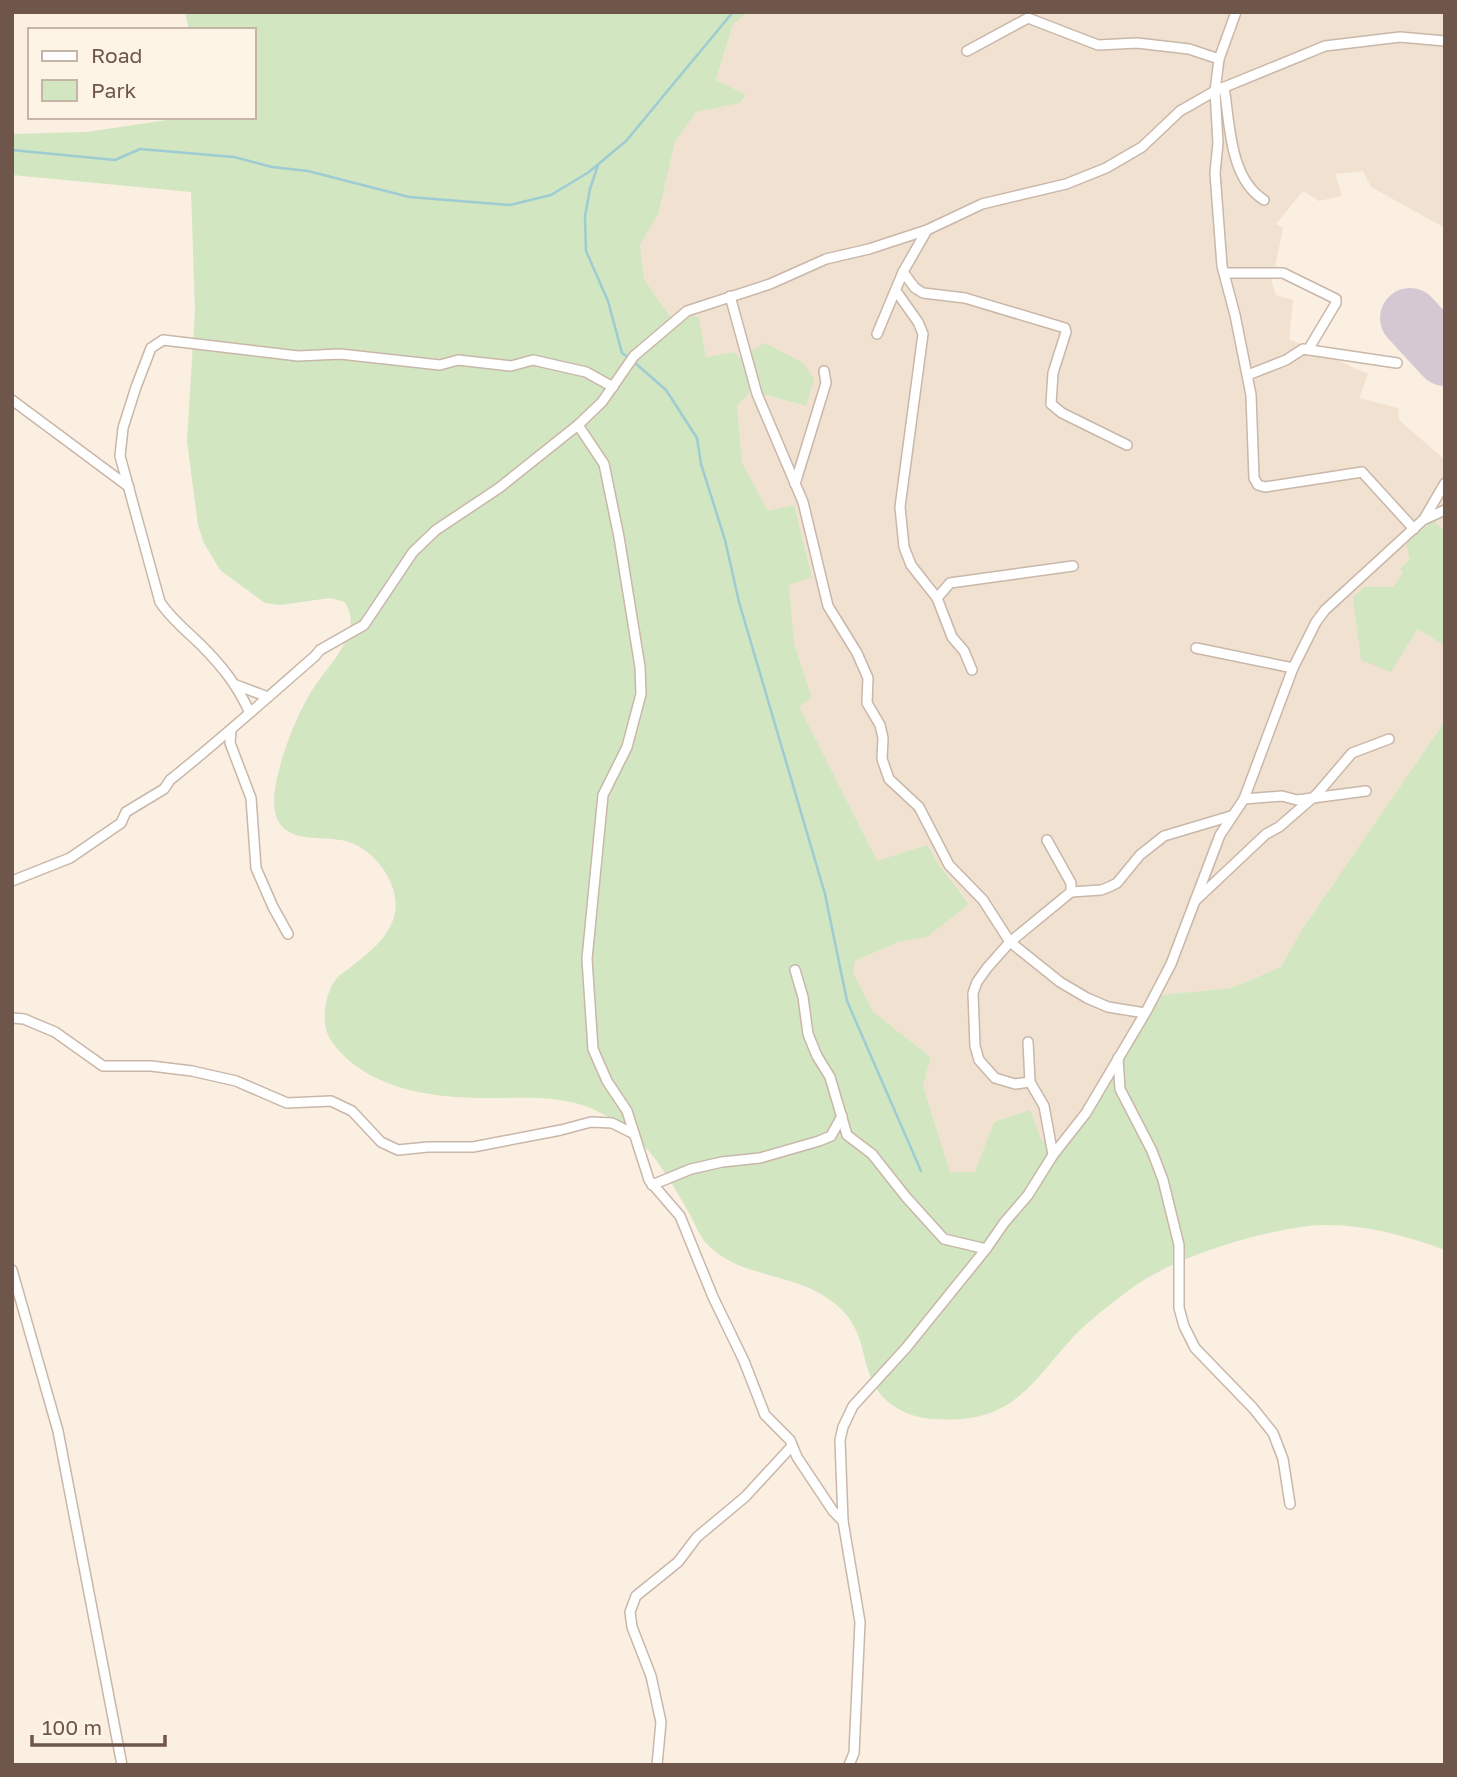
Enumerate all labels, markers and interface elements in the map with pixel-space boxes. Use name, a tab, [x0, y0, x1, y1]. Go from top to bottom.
legend	[28, 28, 256, 119]
text: Road	[91, 42, 142, 68]
text: Park	[91, 77, 137, 103]
scale bar	[32, 1704, 164, 1748]
text: 100 m	[42, 1714, 102, 1740]

